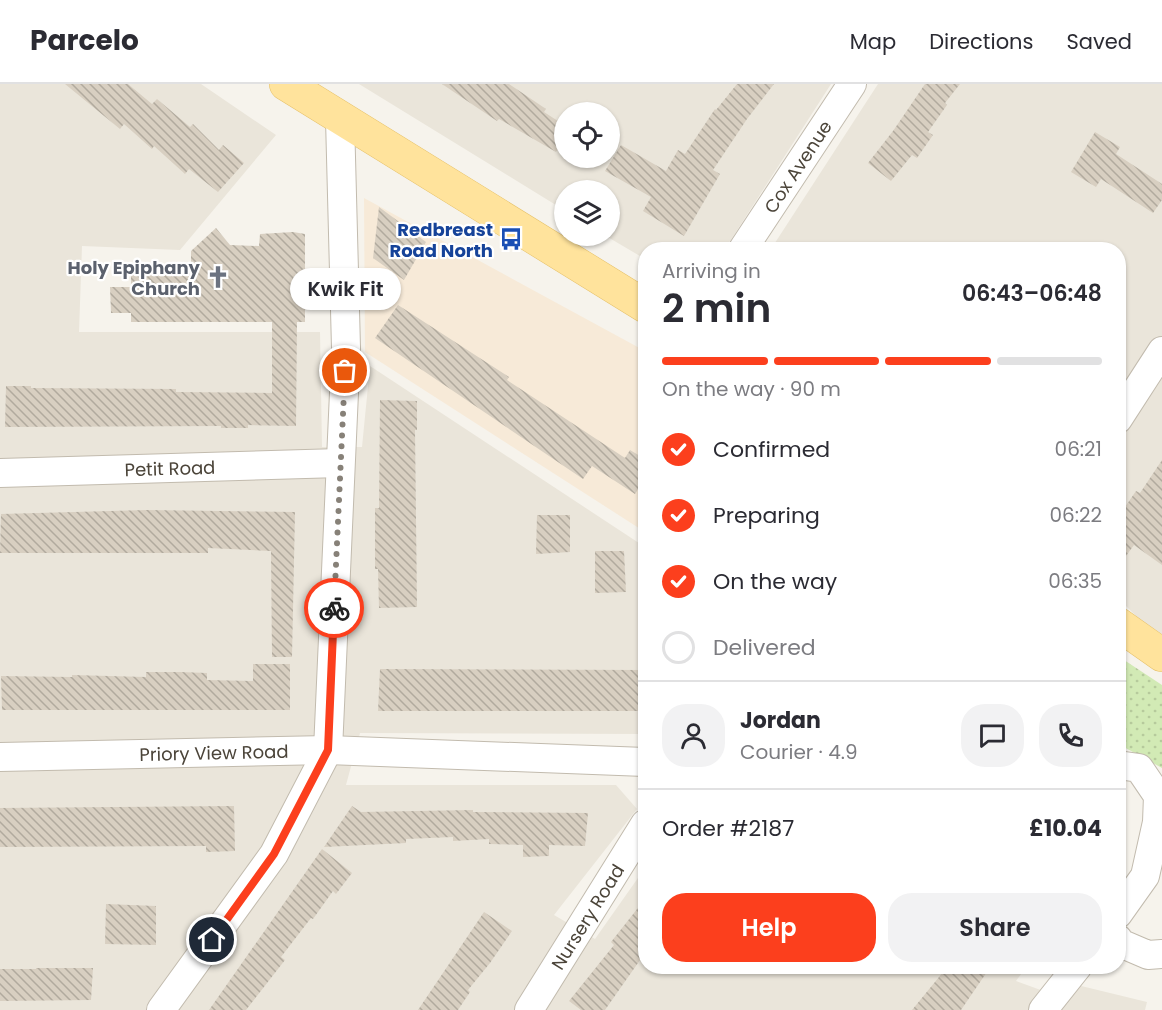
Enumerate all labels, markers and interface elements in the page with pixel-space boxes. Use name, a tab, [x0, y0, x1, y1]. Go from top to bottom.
text: Parcelo	[30, 21, 139, 60]
text: Map	[850, 27, 896, 56]
text: Directions	[929, 27, 1033, 56]
text: Saved	[1066, 27, 1132, 56]
map controls	[554, 102, 620, 246]
button: locate	[554, 102, 620, 168]
street label: Cox Avenue	[758, 115, 837, 218]
button: layers	[554, 180, 620, 246]
place label: Redbreast Road North	[389, 217, 493, 263]
bus stop icon: Redbreast Road North	[498, 226, 524, 252]
place label: Holy Epiphany Church	[68, 255, 201, 301]
text: Arriving in	[662, 257, 761, 285]
church icon: Holy Epiphany Church	[205, 264, 231, 290]
callout: Kwik Fit	[290, 269, 400, 311]
text: Kwik Fit	[307, 275, 384, 303]
text: 06:43–06:48	[962, 278, 1102, 309]
text: 2 min	[662, 281, 771, 336]
pin	[319, 345, 370, 396]
icon: bag	[328, 354, 361, 387]
text: On the way · 90 m	[662, 375, 841, 403]
icon: check	[662, 433, 695, 466]
text: Confirmed	[713, 434, 830, 465]
text: 06:21	[1055, 435, 1102, 463]
street label: Petit Road	[124, 454, 216, 482]
icon: check	[662, 499, 695, 532]
text: Preparing	[713, 500, 820, 531]
text: 06:22	[1049, 501, 1102, 529]
icon: check	[662, 565, 695, 598]
text: On the way	[713, 566, 837, 597]
text: 06:35	[1048, 567, 1102, 595]
courier	[304, 578, 364, 638]
icon: bike	[318, 592, 351, 625]
text: Delivered	[713, 632, 816, 663]
button: person	[662, 704, 725, 767]
button: chat	[961, 704, 1024, 767]
button: phone	[1039, 704, 1102, 767]
text: Jordan	[740, 705, 821, 736]
street label: Priory View Road	[139, 738, 289, 767]
text: Courier · 4.9	[740, 738, 858, 766]
text: Order #2187	[662, 813, 794, 844]
text: £10.04	[1029, 813, 1102, 844]
street label: Nursery Road	[545, 859, 630, 974]
button: Help	[662, 893, 876, 962]
button: Share	[888, 893, 1102, 962]
pin	[186, 914, 237, 965]
icon: home	[195, 923, 228, 956]

